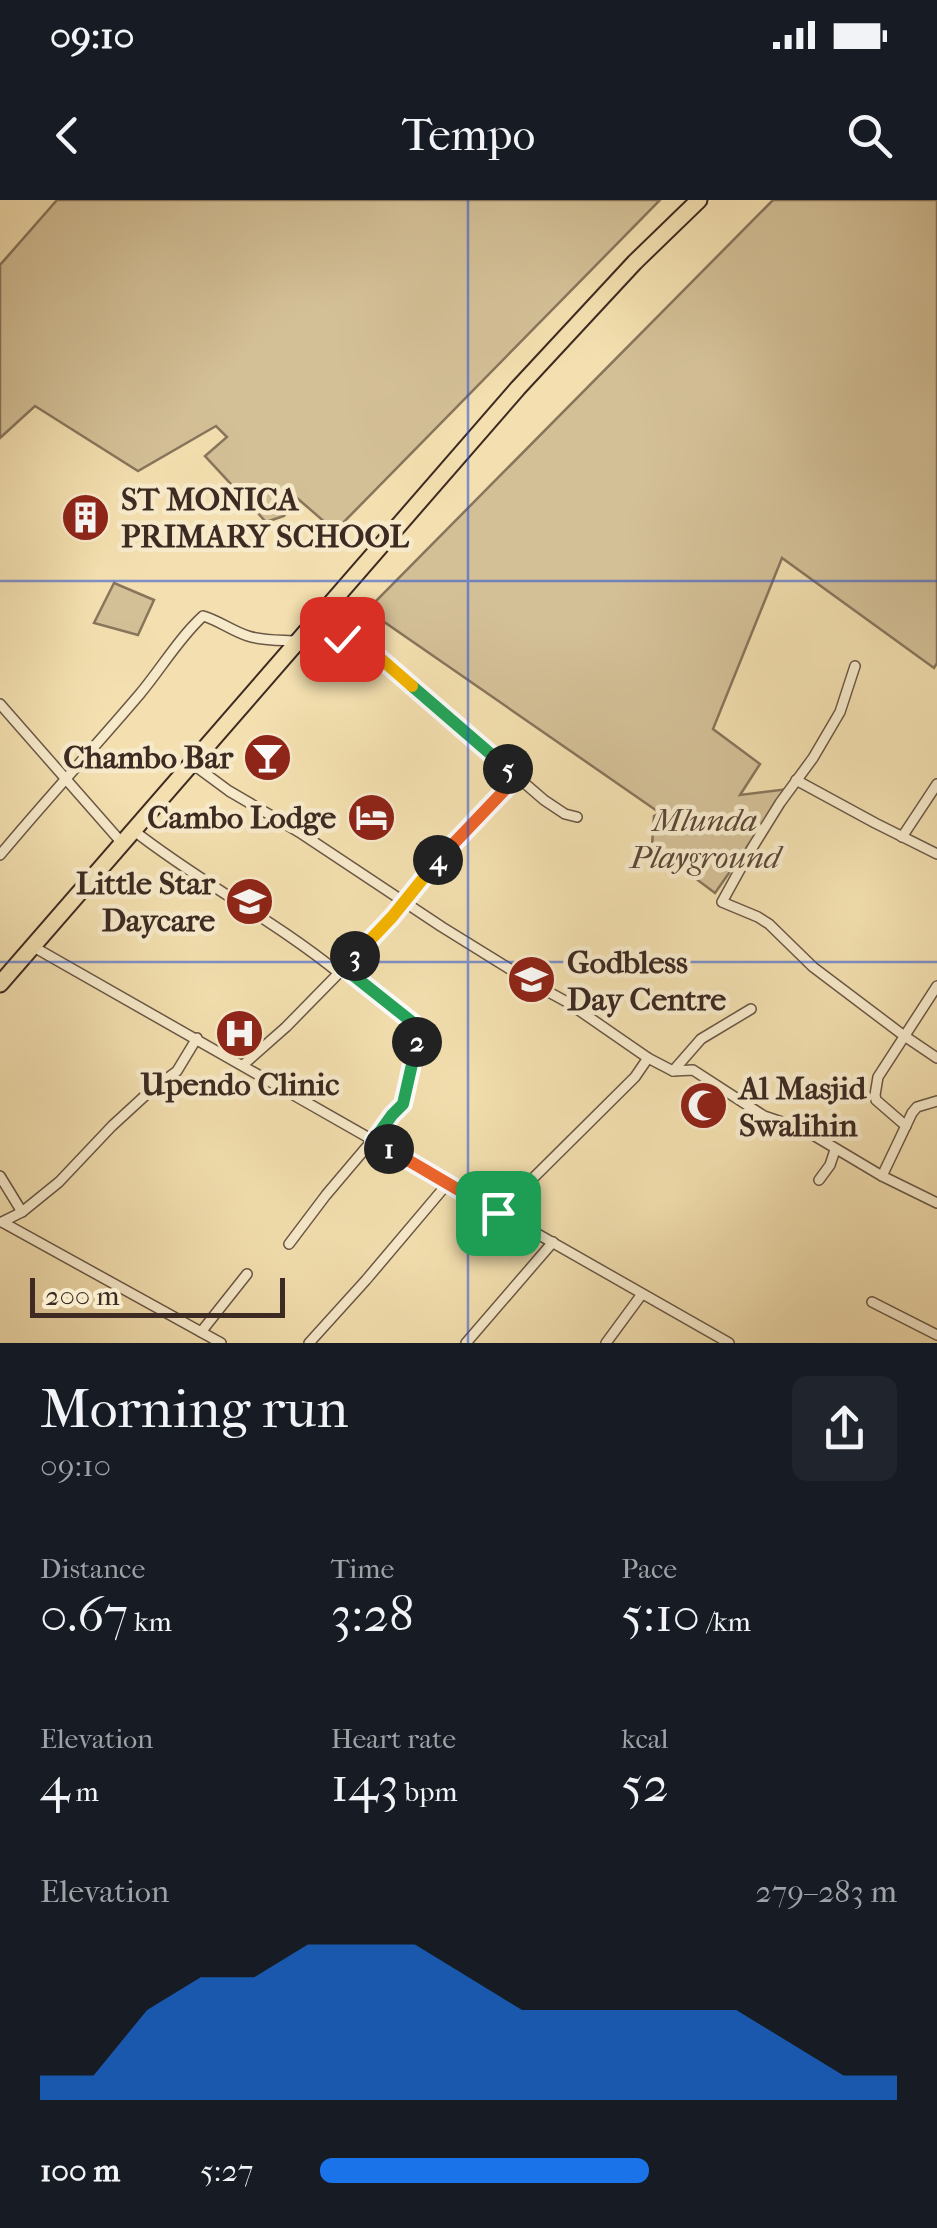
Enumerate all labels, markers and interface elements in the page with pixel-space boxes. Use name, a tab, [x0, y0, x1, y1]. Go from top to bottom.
text: 09:10	[50, 13, 134, 58]
icon: back	[40, 108, 95, 163]
icon: search	[842, 108, 897, 163]
text: Tempo	[402, 109, 535, 162]
place label: ST MONICA PRIMARY SCHOOL	[121, 481, 409, 555]
building icon: ST MONICA PRIMARY SCHOOL	[60, 491, 112, 543]
pin	[300, 597, 385, 682]
icon: check	[315, 612, 370, 667]
bar icon: Chambo Bar	[242, 731, 294, 783]
place label: Chambo Bar	[63, 739, 234, 776]
pin: 5	[483, 744, 533, 794]
text: 5	[502, 752, 514, 785]
hotel icon: Cambo Lodge	[345, 791, 397, 843]
place label: Cambo Lodge	[147, 799, 336, 836]
park label: Mlunda Playground	[628, 802, 784, 876]
pin: 4	[413, 835, 463, 885]
text: 4	[430, 843, 446, 876]
place label: Little Star Daycare	[76, 865, 216, 939]
school or university icon: Little Star Daycare	[224, 875, 276, 927]
pin: 3	[330, 931, 380, 981]
text: 3	[349, 939, 361, 972]
place label: Godbless Day Centre	[567, 944, 726, 1018]
school or university icon: Godbless Day Centre	[506, 954, 558, 1006]
hospital icon: Upendo Clinic	[214, 1008, 266, 1060]
pin: 2	[392, 1017, 442, 1067]
text: 2	[410, 1025, 424, 1058]
place label: Upendo Clinic	[141, 1066, 339, 1103]
place label: Al Masjid Swalihin	[737, 1070, 868, 1144]
mosque icon: Al Masjid Swalihin	[678, 1080, 730, 1132]
pin: 1	[364, 1124, 414, 1174]
text: 1	[384, 1132, 394, 1165]
pin	[456, 1171, 541, 1256]
icon: arrive	[471, 1186, 526, 1241]
scale bar	[30, 1273, 285, 1318]
text: 200 m	[45, 1279, 120, 1312]
button: share	[792, 1376, 897, 1481]
text: Morning run	[40, 1377, 348, 1441]
text: 09:10	[40, 1447, 111, 1484]
text: Distance	[40, 1552, 145, 1585]
text: Time	[331, 1552, 394, 1585]
text: Pace	[621, 1552, 677, 1585]
text: 0.67	[40, 1585, 128, 1644]
text: 3:28	[331, 1585, 414, 1644]
text: 5:10	[621, 1585, 700, 1644]
text: km	[128, 1605, 172, 1638]
text: /km	[700, 1605, 751, 1638]
text: Elevation	[40, 1722, 153, 1755]
text: Heart rate	[331, 1722, 456, 1755]
text: kcal	[621, 1722, 668, 1755]
text: 4	[40, 1755, 70, 1814]
text: 143	[331, 1755, 399, 1814]
text: 52	[621, 1755, 669, 1814]
text: m	[70, 1775, 99, 1808]
text: bpm	[399, 1775, 458, 1808]
text: Elevation	[40, 1873, 169, 1910]
text: 279–283 m	[755, 1873, 897, 1910]
text: 100 m	[40, 2152, 120, 2189]
text: 5:27	[200, 2152, 253, 2189]

